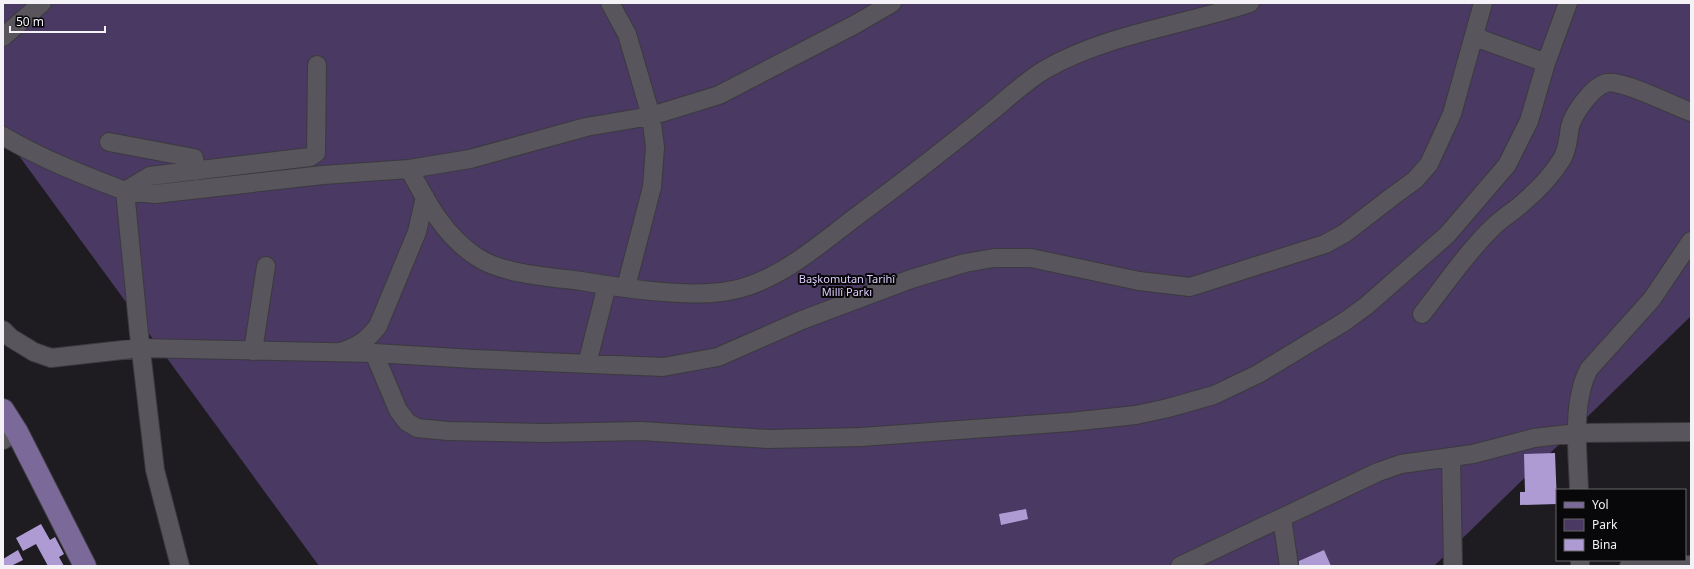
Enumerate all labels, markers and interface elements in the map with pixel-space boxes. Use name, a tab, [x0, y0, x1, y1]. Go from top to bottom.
scale bar	[10, 8, 105, 34]
text: 50 m	[16, 13, 44, 30]
park label: Başkomutan Tarihî Millî Parkı	[799, 271, 896, 299]
legend	[1556, 489, 1686, 561]
text: Yol	[1592, 496, 1609, 513]
text: Park	[1592, 516, 1618, 533]
text: Bina	[1592, 536, 1617, 553]

